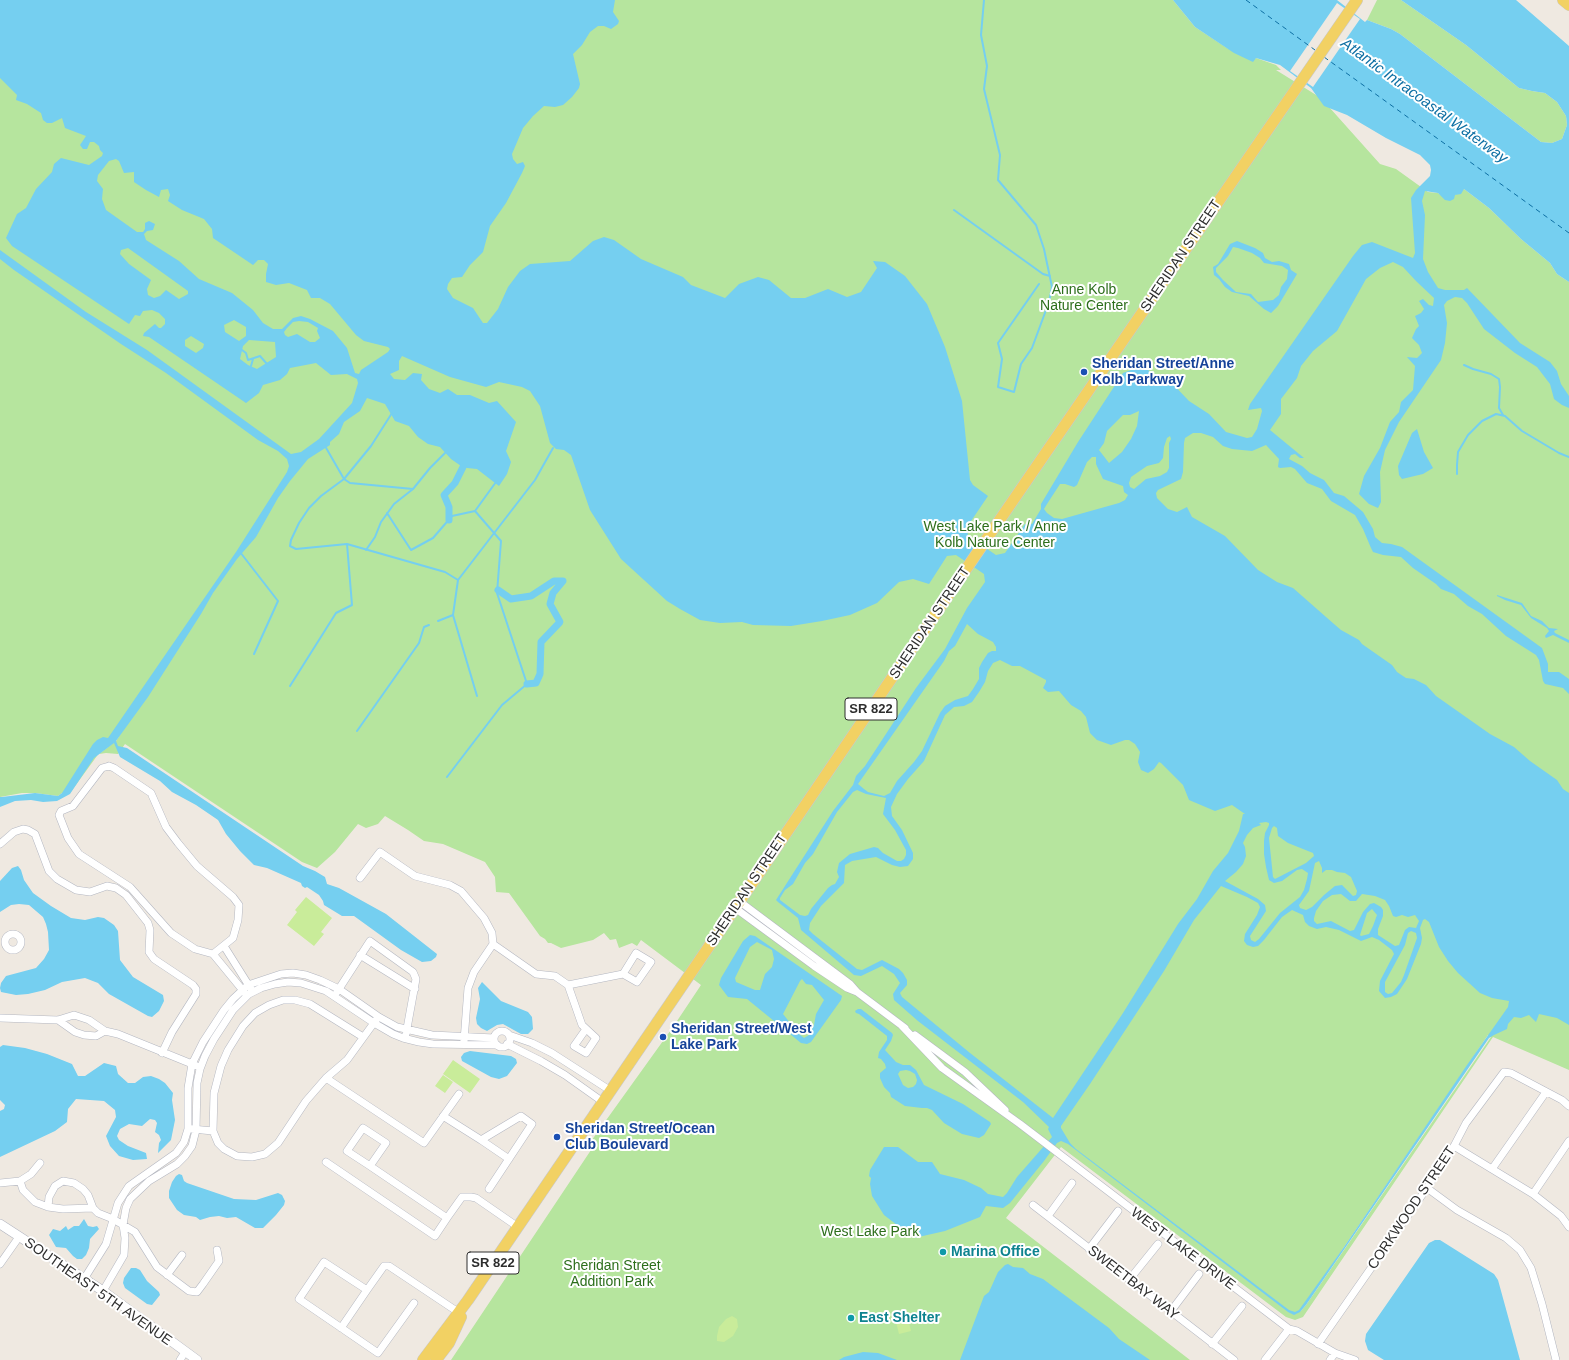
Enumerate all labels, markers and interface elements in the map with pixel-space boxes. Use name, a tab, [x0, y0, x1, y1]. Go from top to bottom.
water label: Atlantic Intracoastal Waterway	[1337, 35, 1511, 167]
street label: SHERIDAN STREET	[1137, 197, 1225, 315]
park label: Anne Kolb Nature Center	[1040, 282, 1128, 314]
place label: Sheridan Street/Anne Kolb Parkway	[1092, 356, 1234, 388]
marker: Sheridan Street/Anne Kolb Parkway	[1079, 367, 1089, 377]
park label: West Lake Park / Anne Kolb Nature Center	[924, 519, 1066, 552]
street label: SHERIDAN STREET	[886, 564, 974, 682]
road number: SR 822	[845, 698, 897, 720]
street label: SHERIDAN STREET	[703, 831, 791, 949]
place label: Sheridan Street/West Lake Park	[671, 1021, 812, 1054]
marker: Sheridan Street/West Lake Park	[658, 1032, 668, 1042]
place label: Sheridan Street/Ocean Club Boulevard	[565, 1121, 715, 1154]
marker: Sheridan Street/Ocean Club Boulevard	[552, 1132, 562, 1142]
street label: CORKWOOD STREET	[1365, 1143, 1459, 1273]
street label: WEST LAKE DRIVE	[1127, 1204, 1239, 1294]
park label: West Lake Park	[821, 1224, 919, 1240]
street label: SOUTHEAST 5TH AVENUE	[21, 1235, 175, 1349]
street label: SWEETBAY WAY	[1084, 1242, 1182, 1324]
place label: Marina Office	[951, 1244, 1040, 1260]
marker: Marina Office	[938, 1247, 948, 1257]
road number: SR 822	[467, 1252, 519, 1274]
park label: Sheridan Street Addition Park	[563, 1258, 661, 1290]
place label: East Shelter	[859, 1310, 940, 1326]
marker: East Shelter	[846, 1313, 856, 1323]

